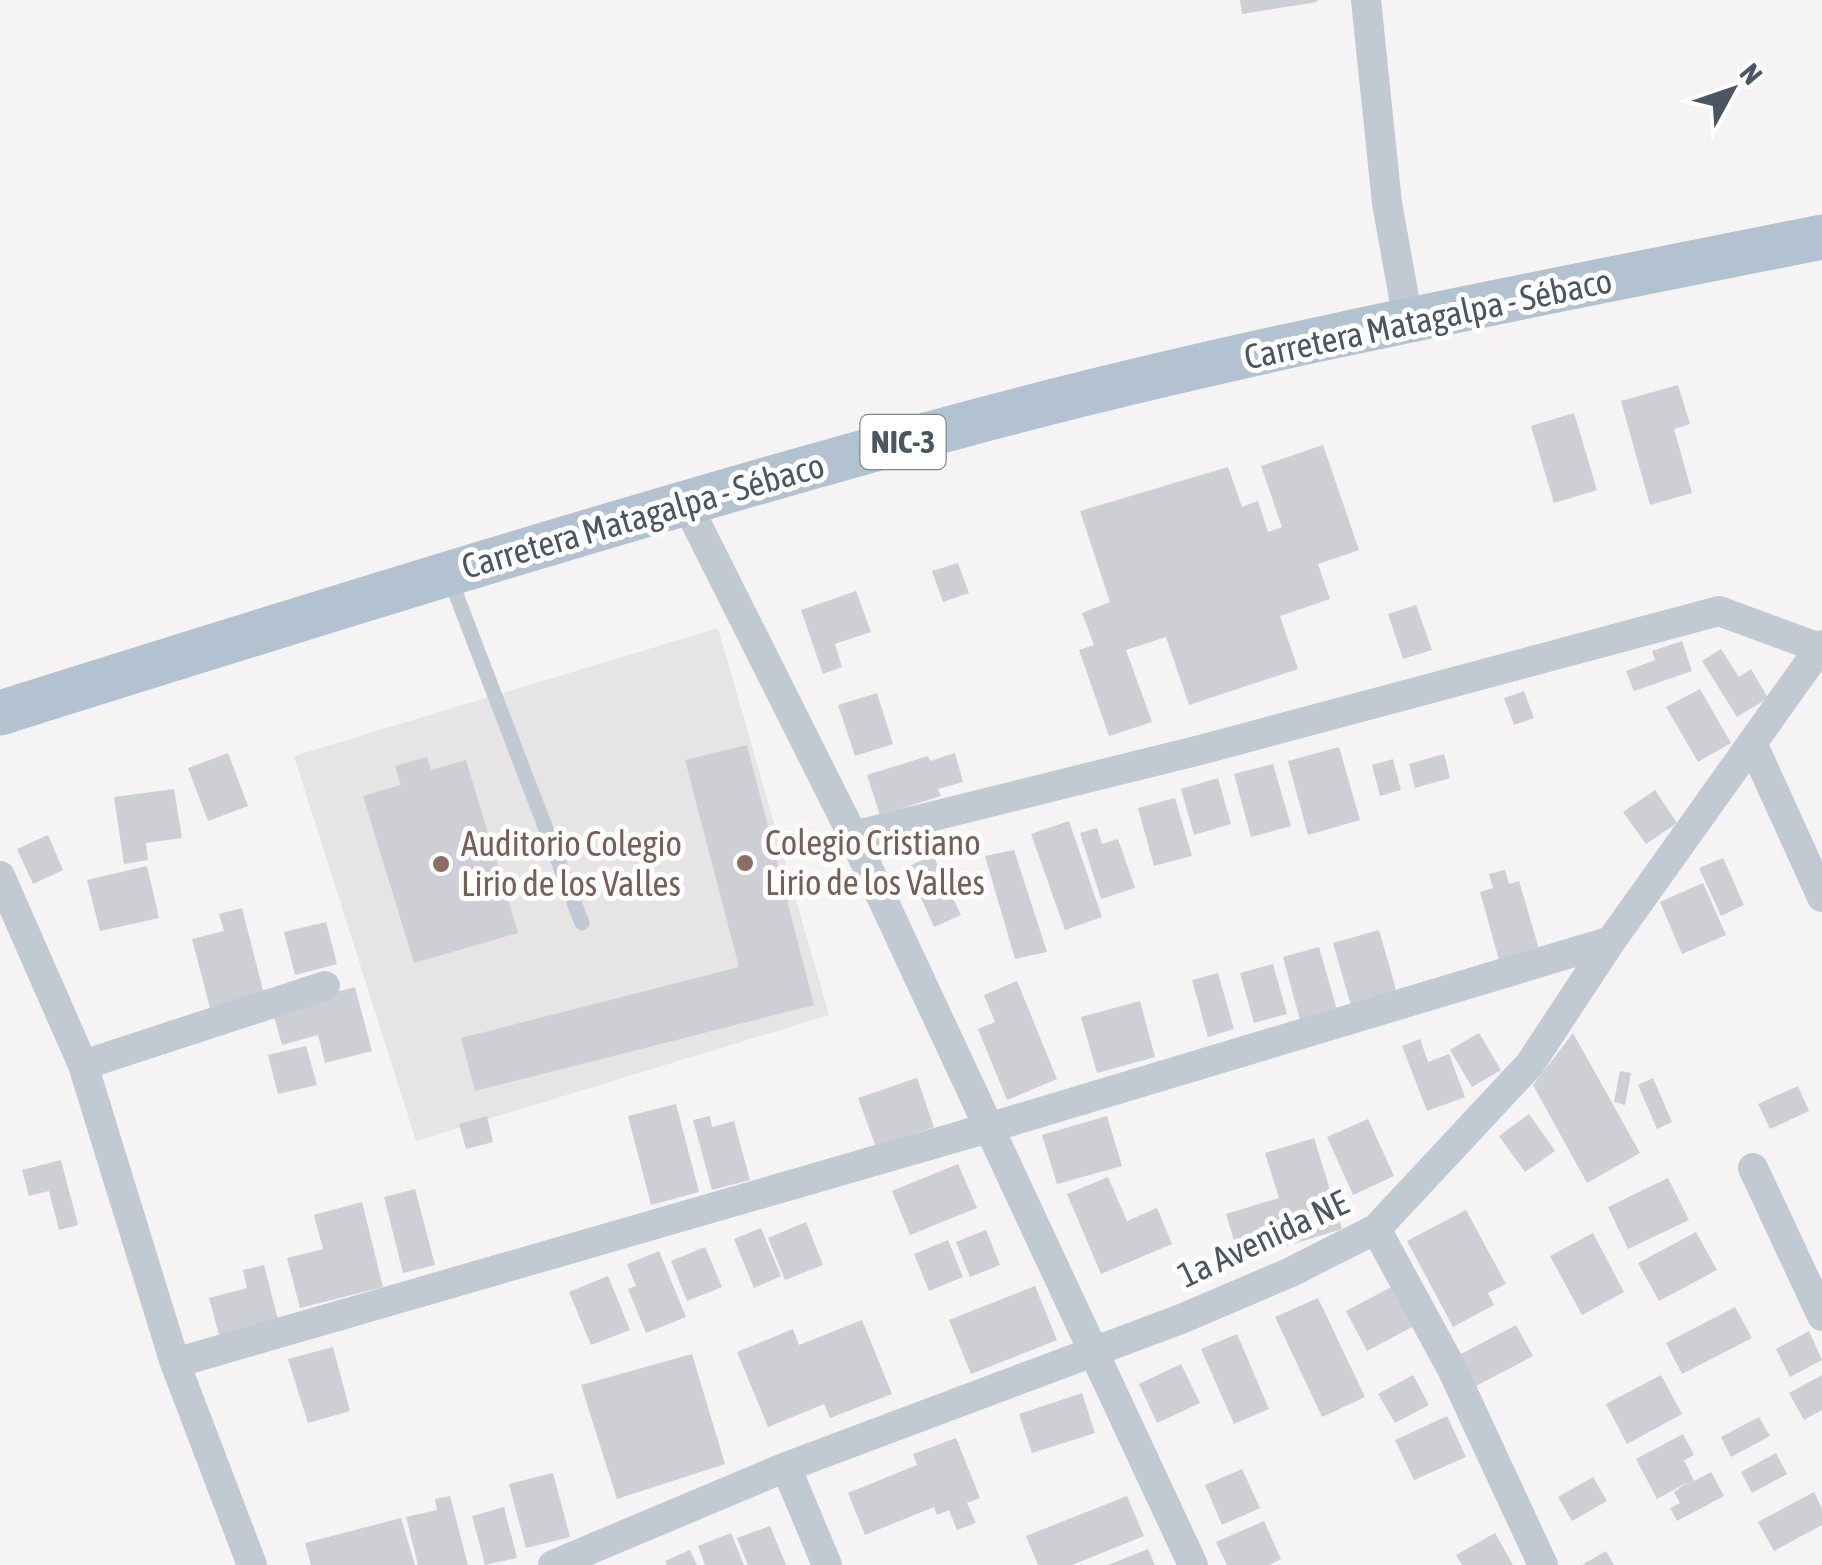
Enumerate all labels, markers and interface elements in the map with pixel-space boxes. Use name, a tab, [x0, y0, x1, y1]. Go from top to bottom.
north arrow	[1682, 40, 1782, 140]
text: N	[1734, 57, 1769, 91]
street label: Carretera Matagalpa - Sébaco	[1240, 259, 1615, 377]
road number: NIC-3	[860, 415, 946, 469]
street label: Carretera Matagalpa - Sébaco	[457, 444, 828, 586]
place label: Colegio Cristiano Lirio de los Valles	[765, 822, 985, 902]
place label: Auditorio Colegio Lirio de los Valles	[461, 823, 682, 903]
marker: Colegio Cristiano Lirio de los Valles	[734, 852, 756, 874]
marker: Auditorio Colegio Lirio de los Valles	[430, 853, 452, 875]
street label: 1a Avenida NE	[1171, 1181, 1354, 1295]

